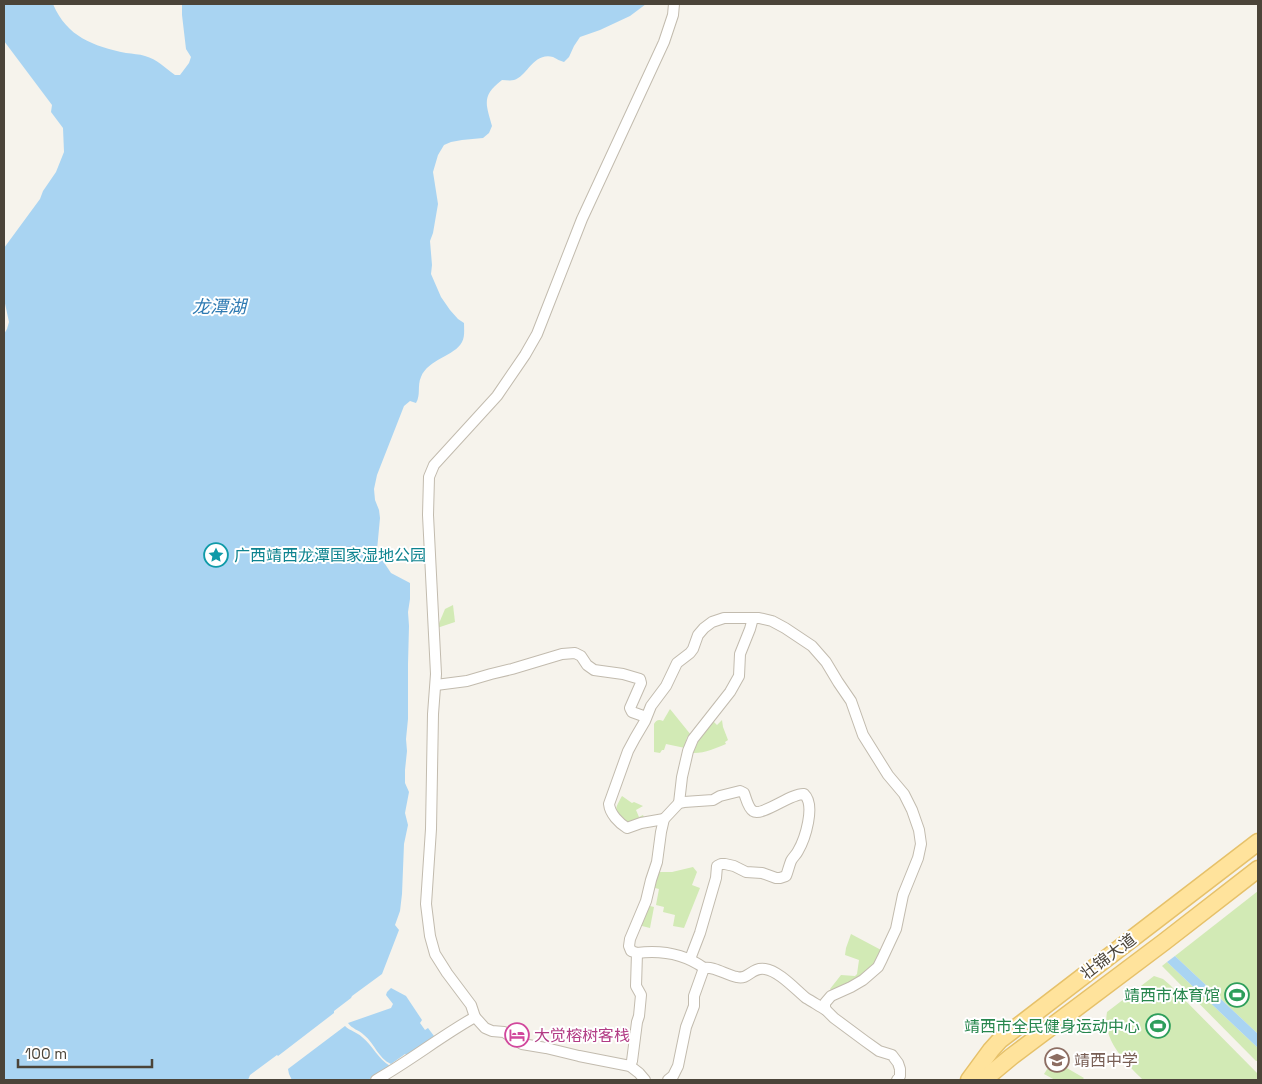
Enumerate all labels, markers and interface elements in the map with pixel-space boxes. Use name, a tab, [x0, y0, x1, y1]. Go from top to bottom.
water label: 龙潭湖	[192, 295, 249, 318]
place icon: 广西靖西龙潭国家湿地公园	[203, 542, 229, 568]
place label: 广西靖西龙潭国家湿地公园	[234, 545, 426, 566]
street label: 壮锦大道	[1076, 929, 1140, 984]
sports icon: 靖西市体育馆	[1224, 982, 1250, 1008]
place label: 靖西市体育馆	[1124, 985, 1220, 1006]
sports icon: 靖西市全民健身运动中心	[1145, 1013, 1171, 1039]
place label: 靖西市全民健身运动中心	[964, 1016, 1140, 1037]
hotel icon: 大觉榕树客栈	[504, 1022, 530, 1048]
place label: 大觉榕树客栈	[534, 1025, 630, 1046]
scale bar	[18, 1036, 151, 1068]
text: 100 m	[25, 1044, 67, 1063]
school or university icon: 靖西中学	[1044, 1047, 1070, 1073]
place label: 靖西中学	[1074, 1050, 1138, 1071]

